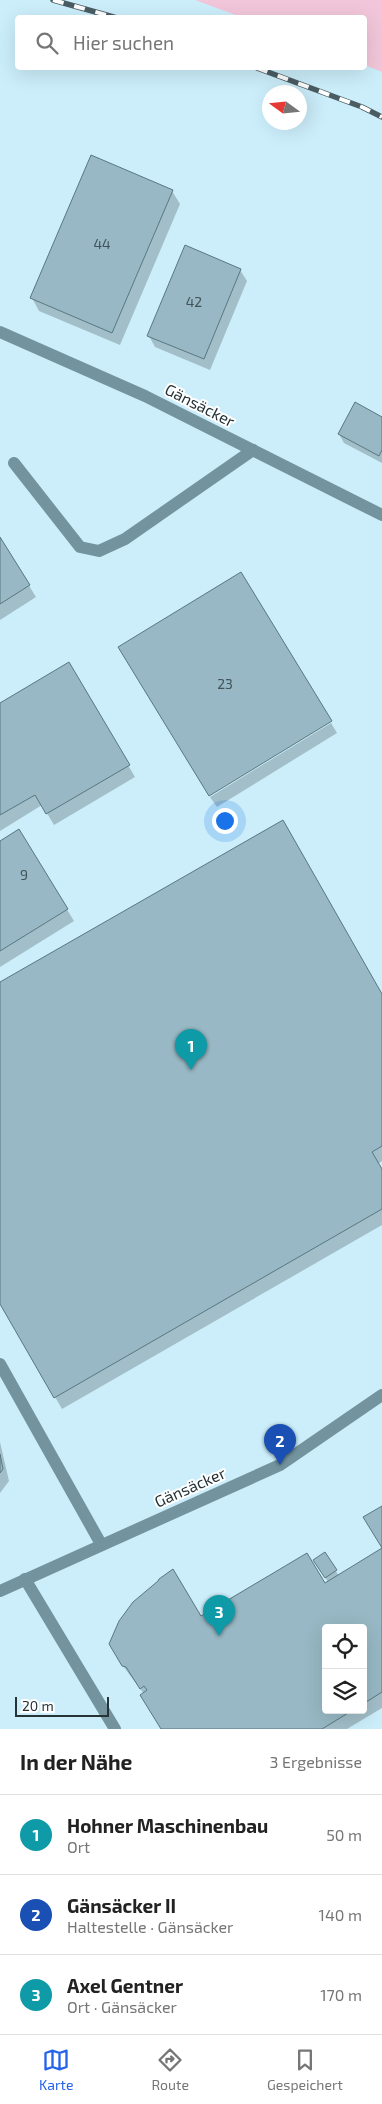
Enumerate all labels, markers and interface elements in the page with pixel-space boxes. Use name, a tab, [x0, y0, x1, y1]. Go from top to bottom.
search box	[15, 15, 367, 70]
icon: search	[33, 29, 61, 57]
text: Hier suchen	[73, 31, 174, 54]
north arrow	[262, 85, 307, 130]
house number: 44	[93, 235, 111, 252]
house number: 42	[186, 293, 202, 310]
street label: Gänsäcker	[162, 379, 239, 430]
house number: 23	[217, 675, 233, 692]
your location	[212, 808, 238, 834]
house number: 9	[20, 866, 28, 883]
pin: 1	[175, 1029, 207, 1070]
pin: 2	[264, 1424, 296, 1465]
street label: Gänsäcker	[151, 1462, 229, 1511]
pin: 3	[203, 1595, 235, 1636]
map controls	[322, 1624, 367, 1714]
button: locate	[322, 1624, 367, 1669]
button: layers	[322, 1669, 367, 1714]
scale bar	[15, 1694, 109, 1717]
text: 20 m	[22, 1697, 54, 1714]
text: In der Nähe	[20, 1749, 132, 1774]
text: 3 Ergebnisse	[270, 1752, 362, 1771]
text: Hohner Maschinenbau	[67, 1814, 268, 1837]
text: 1	[33, 1825, 39, 1844]
text: 50 m	[326, 1825, 362, 1844]
text: Ort	[67, 1837, 90, 1856]
text: Gänsäcker II	[67, 1894, 176, 1917]
text: 2	[31, 1905, 41, 1924]
text: 140 m	[319, 1905, 362, 1924]
text: Haltestelle · Gänsäcker	[67, 1917, 233, 1936]
text: Axel Gentner	[67, 1974, 183, 1997]
text: 3	[31, 1985, 41, 2004]
text: 170 m	[320, 1985, 362, 2004]
text: Ort · Gänsäcker	[67, 1997, 177, 2016]
tab: Karte	[39, 2046, 73, 2093]
tab: Route	[152, 2046, 189, 2093]
tab: Gespeichert	[267, 2046, 343, 2093]

